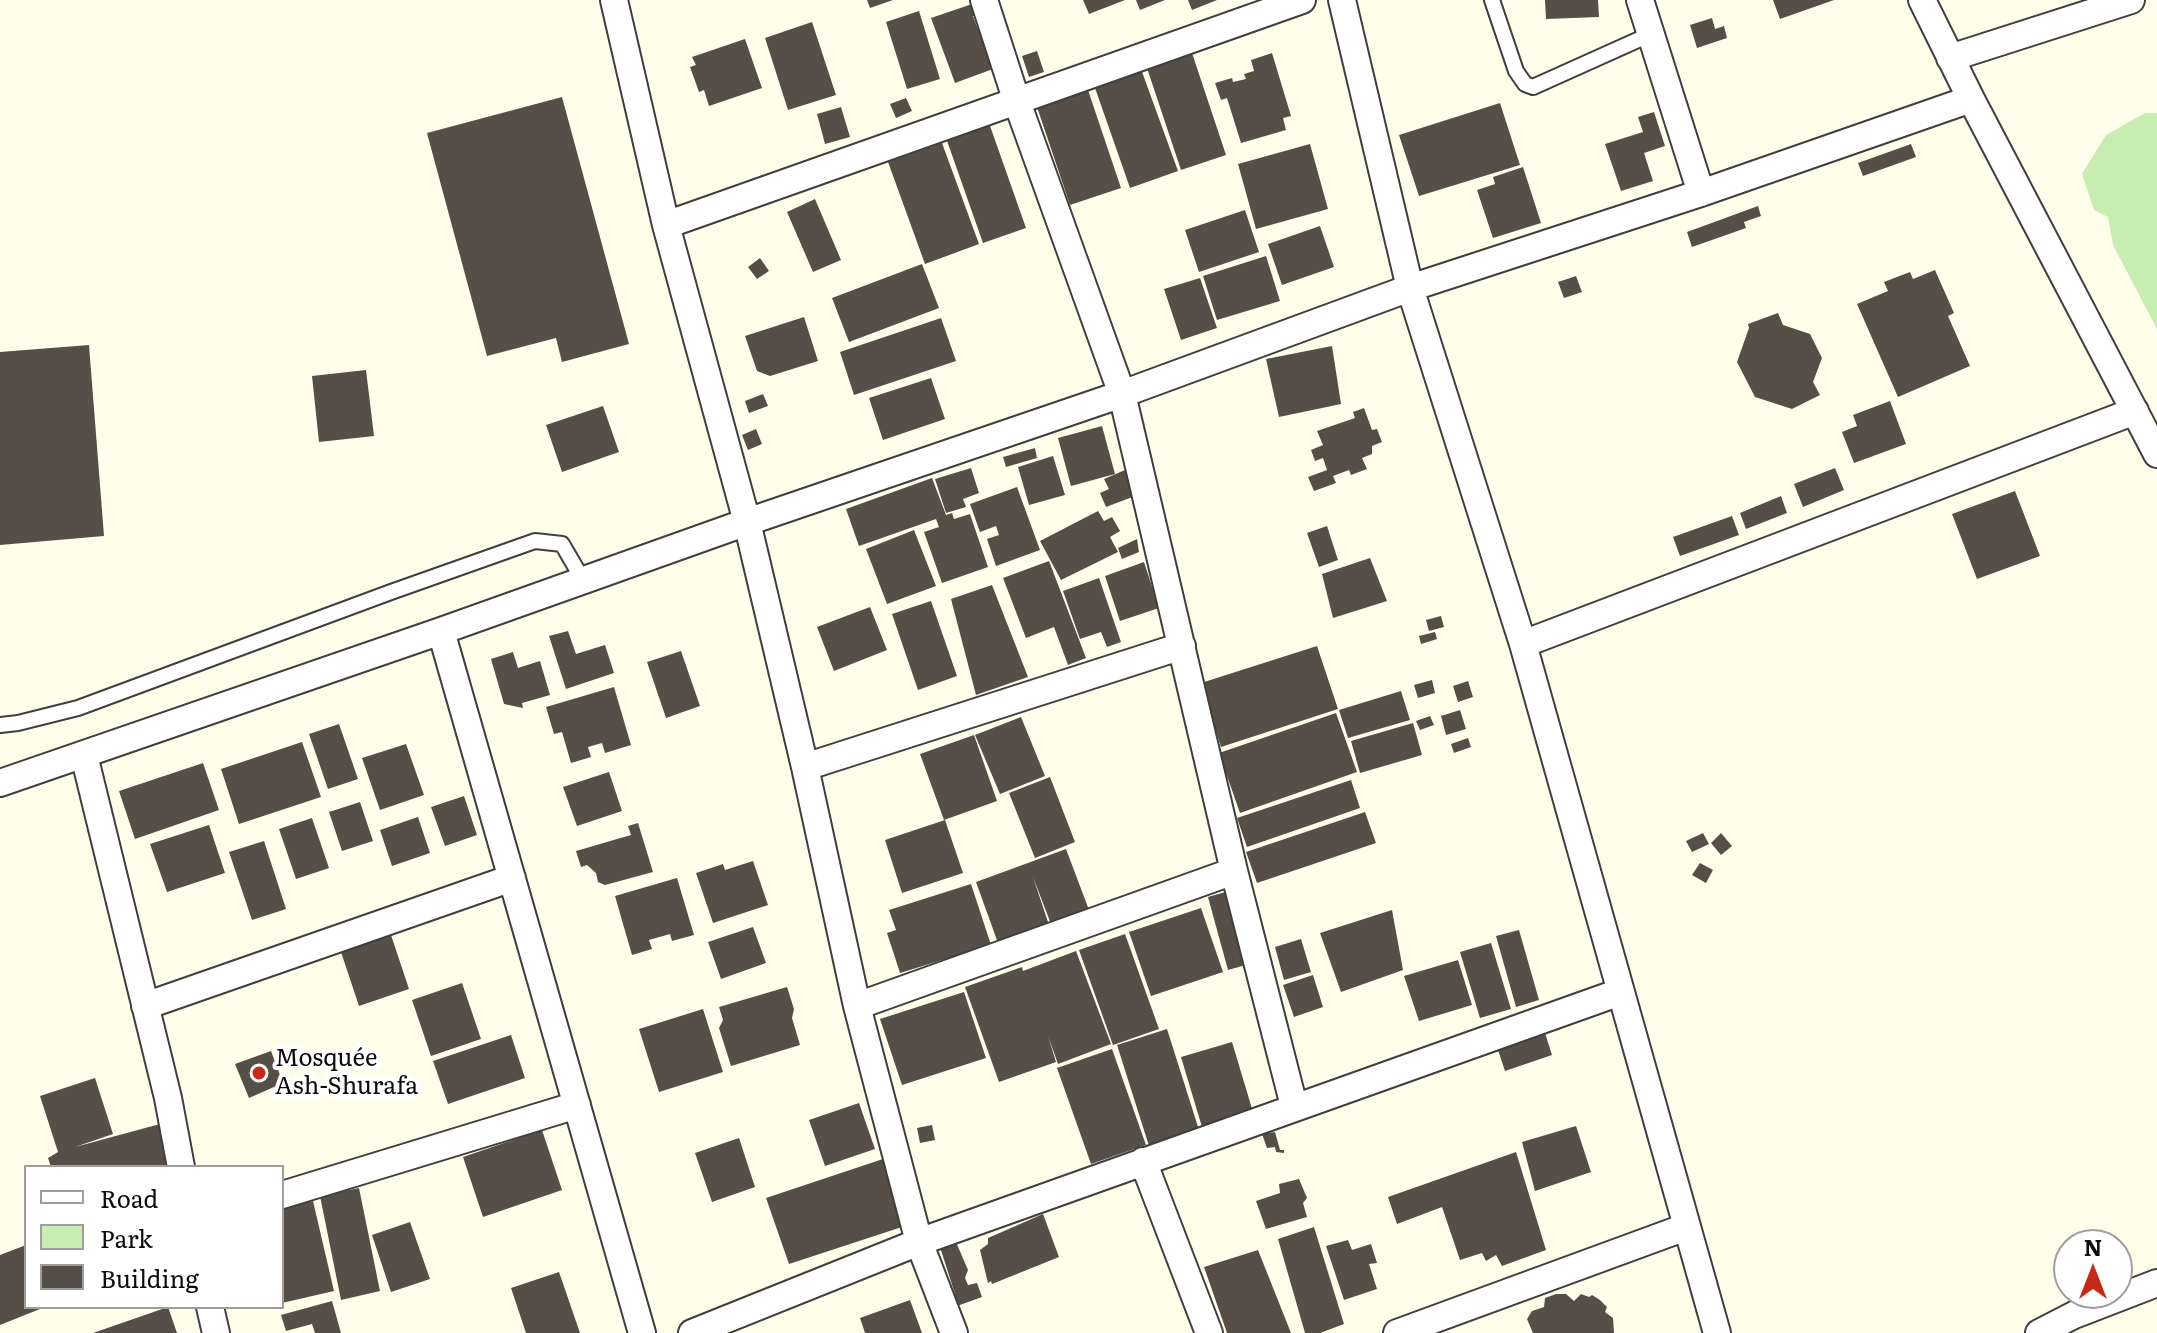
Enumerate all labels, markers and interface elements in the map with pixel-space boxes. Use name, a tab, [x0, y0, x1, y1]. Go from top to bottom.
place label: Mosquée Ash-Shurafa	[275, 1045, 418, 1101]
marker: Mosquée Ash-Shurafa	[250, 1064, 268, 1082]
legend	[24, 1165, 284, 1309]
text: Road	[100, 1180, 158, 1215]
text: Park	[100, 1220, 153, 1255]
north arrow	[2053, 1229, 2133, 1309]
text: N	[2084, 1230, 2102, 1263]
text: Building	[100, 1260, 199, 1295]

